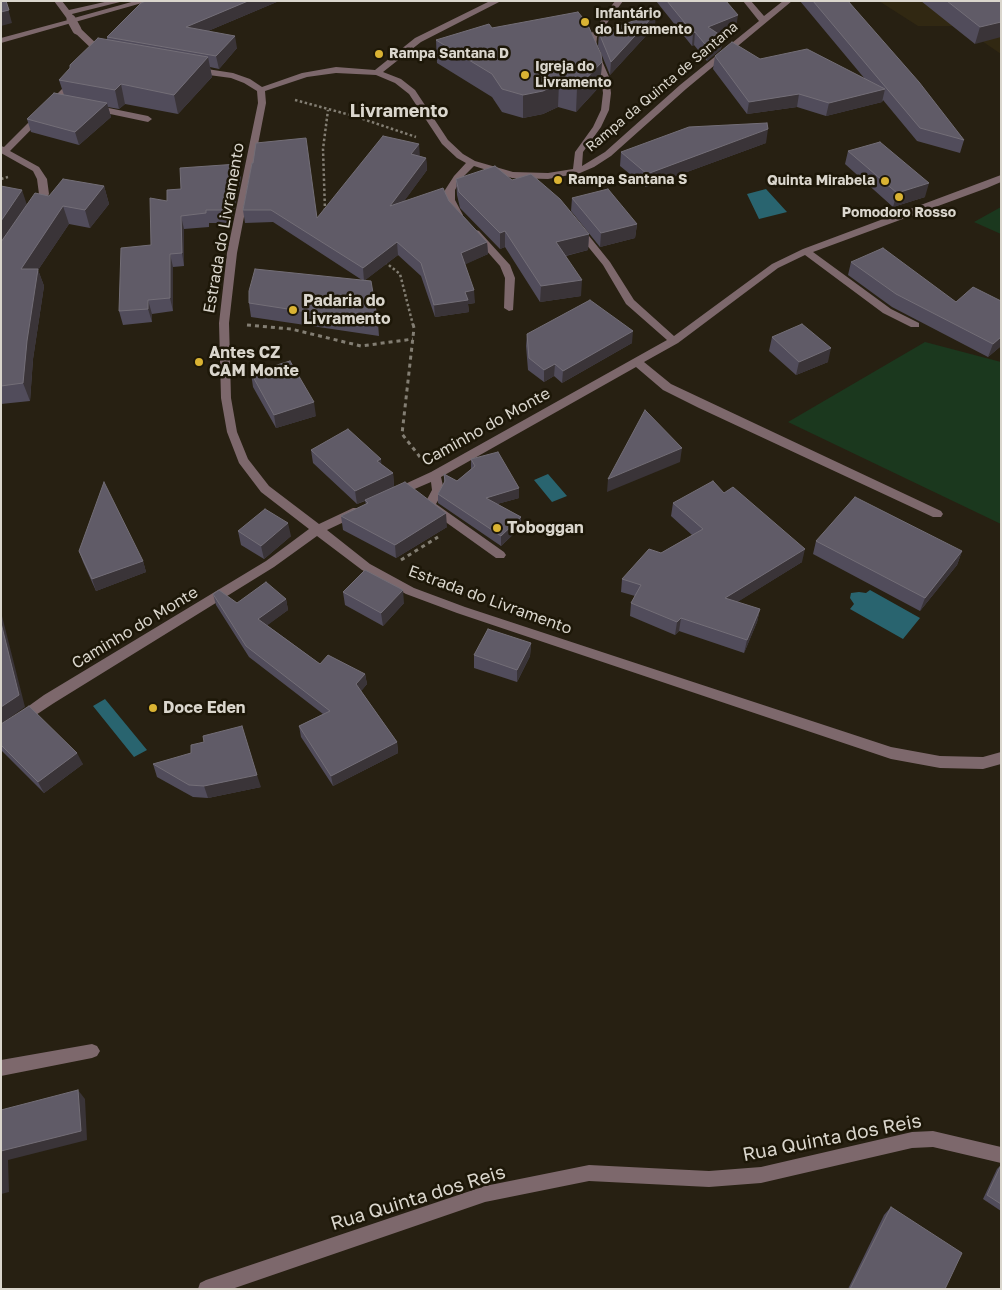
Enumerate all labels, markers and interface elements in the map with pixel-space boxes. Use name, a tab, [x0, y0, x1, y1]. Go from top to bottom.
place label: Infantário do Livramento	[595, 6, 692, 38]
marker: Infantário do Livramento	[579, 16, 591, 28]
street label: Rampa da Quinta de Santana	[583, 18, 741, 156]
place label: Rampa Santana D	[389, 46, 509, 62]
marker: Rampa Santana D	[373, 48, 385, 60]
place label: Igreja do Livramento	[535, 59, 612, 92]
marker: Igreja do Livramento	[519, 69, 531, 81]
district label: Livramento	[350, 100, 448, 122]
street label: Estrada do Livramento	[200, 141, 248, 315]
place label: Rampa Santana S	[568, 172, 687, 188]
place label: Quinta Mirabela	[767, 173, 875, 189]
marker: Rampa Santana S	[552, 174, 564, 186]
marker: Quinta Mirabela	[879, 175, 891, 187]
marker: Pomodoro Rosso	[893, 191, 905, 203]
place label: Pomodoro Rosso	[842, 205, 956, 221]
place label: Padaria do Livramento	[303, 291, 391, 329]
marker: Padaria do Livramento	[287, 304, 299, 316]
place label: Antes CZ CAM Monte	[209, 343, 299, 381]
marker: Antes CZ CAM Monte	[193, 356, 205, 368]
street label: Caminho do Monte	[418, 384, 554, 470]
place label: Toboggan	[507, 518, 584, 538]
marker: Toboggan	[491, 522, 503, 534]
street label: Estrada do Livramento	[406, 561, 574, 639]
street label: Caminho do Monte	[68, 583, 202, 673]
place label: Doce Eden	[163, 698, 246, 718]
marker: Doce Eden	[147, 702, 159, 714]
street label: Rua Quinta dos Reis	[741, 1109, 923, 1167]
street label: Rua Quinta dos Reis	[328, 1161, 508, 1235]

